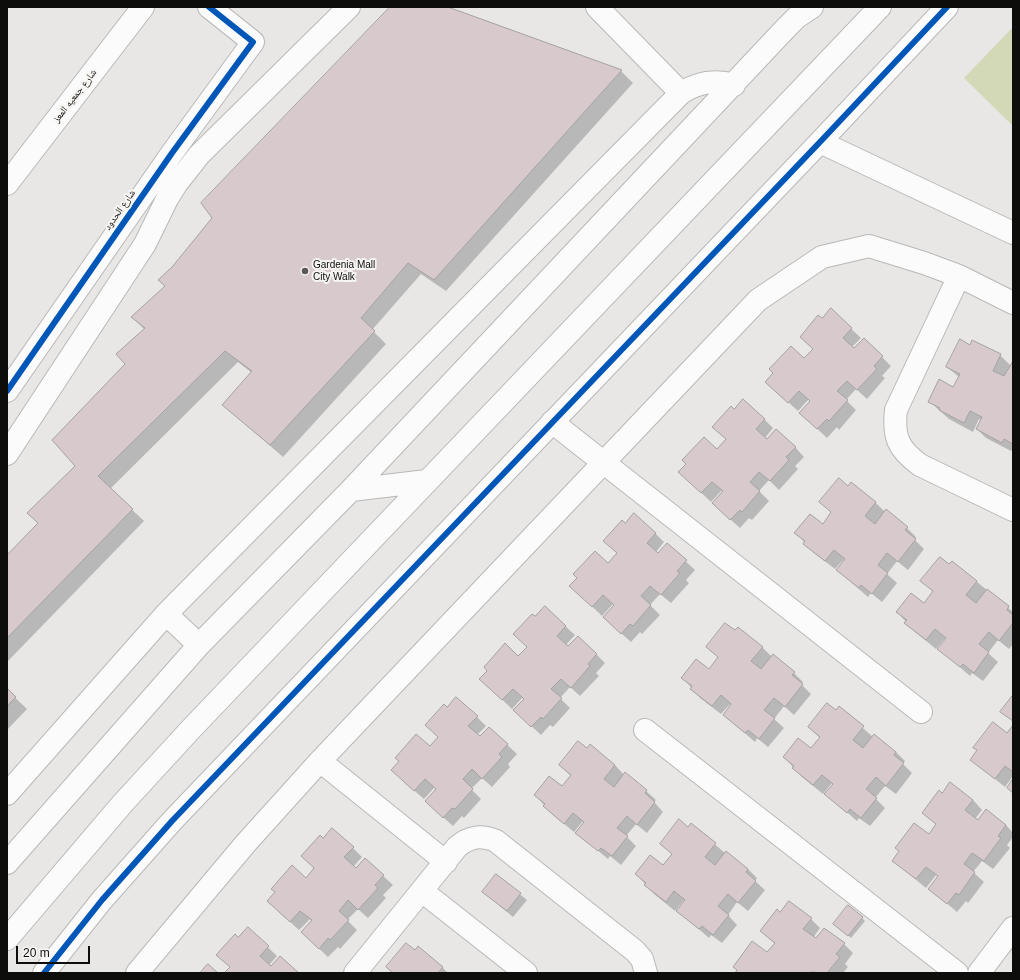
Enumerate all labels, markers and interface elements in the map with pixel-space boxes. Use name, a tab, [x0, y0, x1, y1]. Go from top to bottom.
street label: شارع جمعيه المعز	[51, 67, 99, 125]
street label: شارع الحدود	[102, 188, 138, 232]
place label: Gardenia Mall City Walk	[313, 259, 375, 282]
marker: Gardenia Mall City Walk	[300, 266, 310, 276]
scale bar	[18, 938, 92, 964]
text: 20 m	[23, 946, 50, 960]

